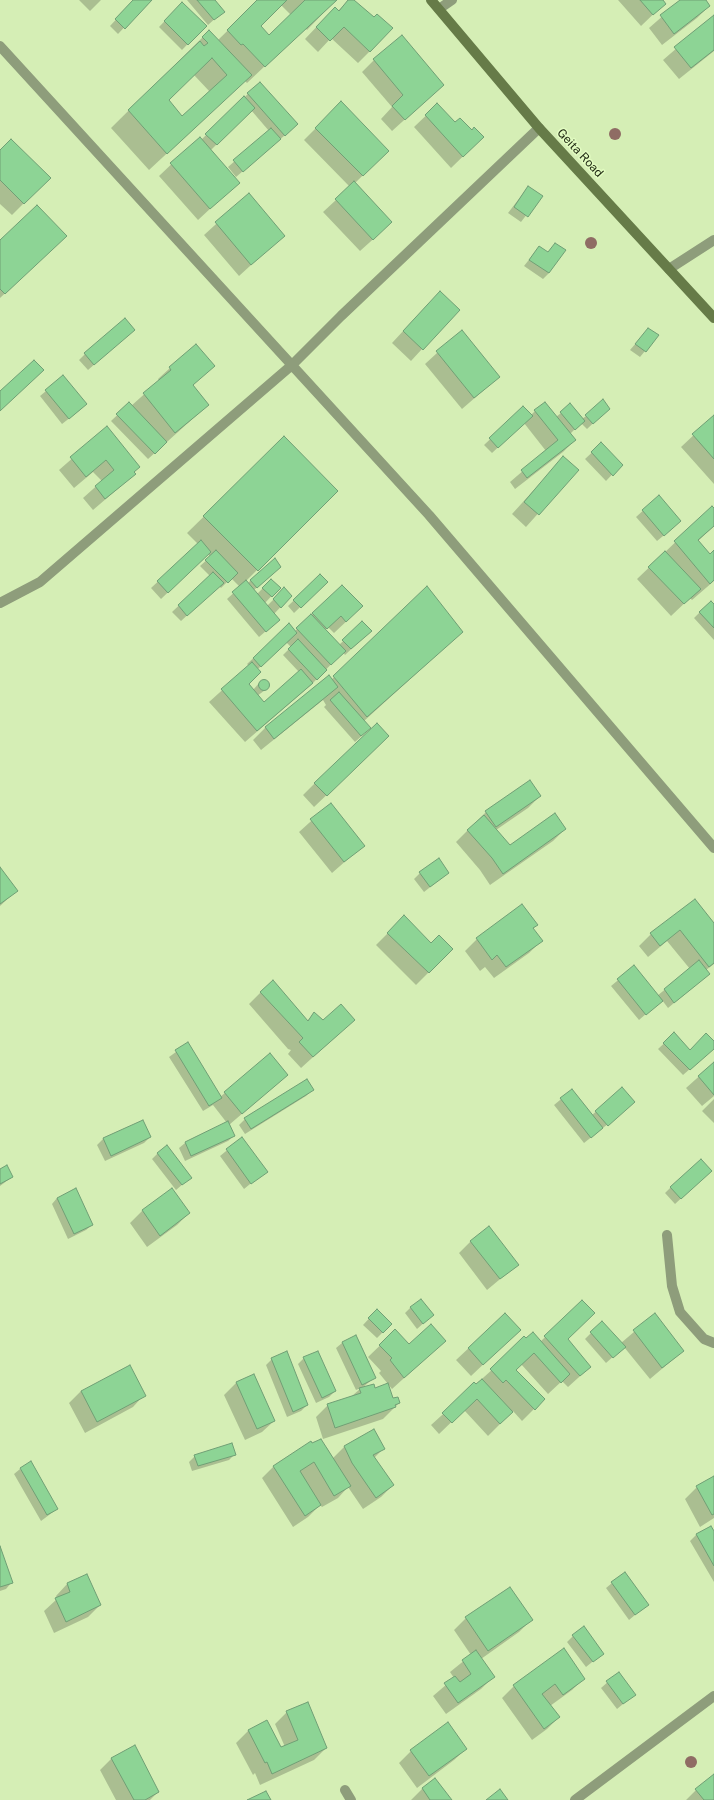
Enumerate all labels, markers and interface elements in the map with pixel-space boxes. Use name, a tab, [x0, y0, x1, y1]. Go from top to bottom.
street label: Geita Road	[554, 126, 606, 180]

